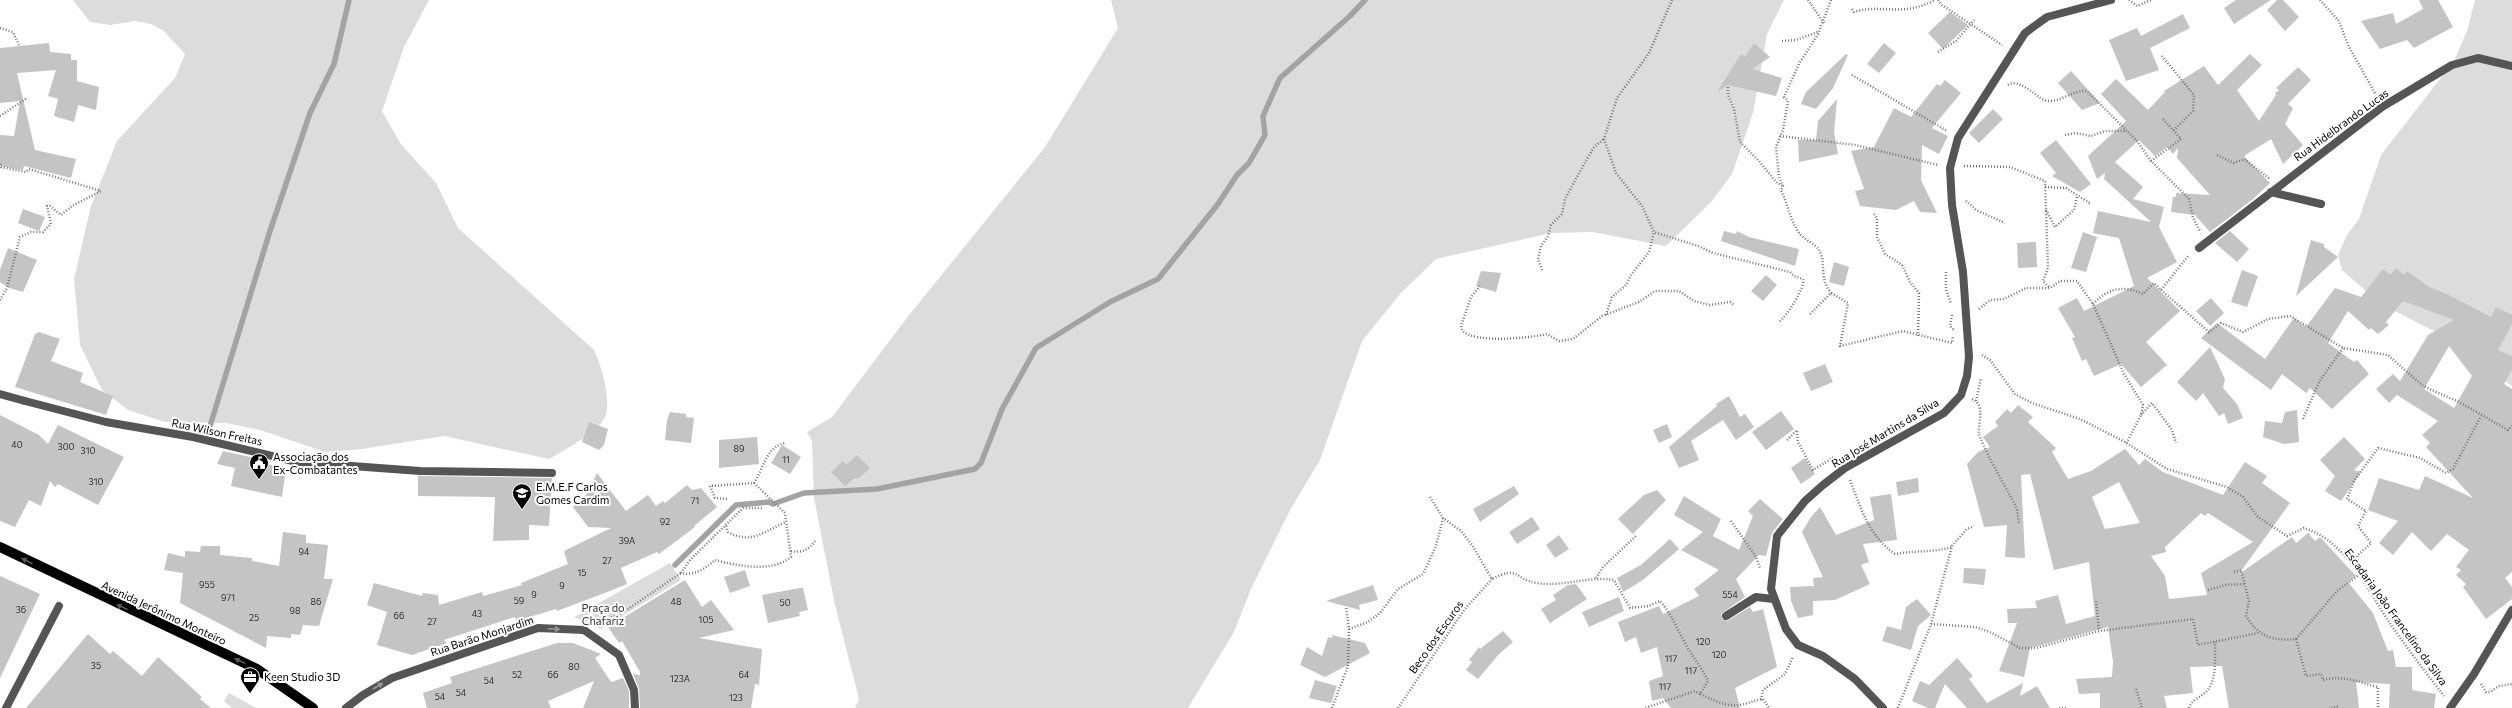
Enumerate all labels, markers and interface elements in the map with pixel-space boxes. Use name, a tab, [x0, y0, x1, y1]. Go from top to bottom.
street label: Rua Hidelbrando Lucas	[2291, 86, 2391, 163]
street label: Rua José Martins da Silva	[1829, 395, 1941, 471]
street label: Rua Wilson Freitas	[171, 416, 264, 447]
house number: 40	[11, 439, 23, 450]
house number: 300	[58, 441, 75, 452]
house number: 89	[734, 443, 744, 454]
house number: 310	[81, 445, 96, 456]
place label: Associação dos Ex-Combatantes	[273, 450, 358, 476]
public building icon: Associação dos Ex-Combatantes	[248, 452, 270, 480]
house number: 11	[782, 454, 790, 465]
house number: 310	[89, 476, 104, 487]
place label: E.M.E.F Carlos Gomes Cardim	[536, 480, 609, 506]
school or university icon: E.M.E.F Carlos Gomes Cardim	[511, 482, 533, 510]
house number: 71	[691, 495, 699, 506]
house number: 92	[660, 516, 670, 527]
house number: 39A	[619, 535, 635, 546]
house number: 94	[299, 546, 310, 557]
street label: Escadaria João Francelino da Silva	[2342, 546, 2450, 688]
house number: 27	[602, 555, 612, 566]
one-way arrow	[22, 558, 33, 564]
house number: 15	[577, 567, 587, 578]
street label: Avenida Jerônimo Monteiro	[99, 578, 229, 648]
house number: 955	[199, 579, 215, 590]
house number: 9	[559, 580, 565, 591]
house number: 9	[531, 589, 537, 600]
house number: 554	[1722, 589, 1738, 600]
house number: 971	[221, 592, 235, 603]
house number: 59	[514, 595, 524, 606]
house number: 86	[311, 596, 321, 607]
house number: 48	[671, 596, 681, 607]
house number: 50	[779, 597, 791, 608]
street label: Beco dos Escuros	[1406, 598, 1465, 676]
park label: Praça do Chafariz	[581, 601, 625, 627]
one-way arrow	[116, 603, 128, 609]
house number: 36	[16, 604, 26, 615]
house number: 98	[290, 605, 300, 616]
house number: 43	[472, 608, 482, 619]
house number: 66	[394, 610, 404, 621]
house number: 25	[249, 612, 259, 623]
street label: Rua Barão Monjardim	[429, 613, 535, 658]
house number: 105	[699, 614, 713, 625]
house number: 27	[427, 616, 437, 627]
one-way arrow	[548, 626, 561, 632]
house number: 120	[1696, 636, 1710, 647]
house number: 120	[1712, 649, 1726, 660]
house number: 117	[1665, 653, 1677, 664]
one-way arrow	[235, 658, 246, 664]
house number: 35	[91, 660, 101, 671]
house number: 80	[568, 661, 580, 672]
house number: 117	[1685, 665, 1697, 676]
office icon: Keen Studio 3D	[239, 666, 261, 694]
house number: 52	[512, 669, 522, 680]
house number: 66	[548, 669, 558, 680]
house number: 64	[739, 669, 750, 680]
place label: Keen Studio 3D	[264, 670, 340, 683]
house number: 123A	[670, 673, 690, 684]
house number: 54	[484, 675, 495, 686]
house number: 117	[1659, 681, 1671, 692]
one-way arrow	[372, 682, 384, 689]
house number: 54	[456, 687, 467, 698]
house number: 54	[435, 691, 446, 702]
house number: 123	[729, 692, 743, 703]

